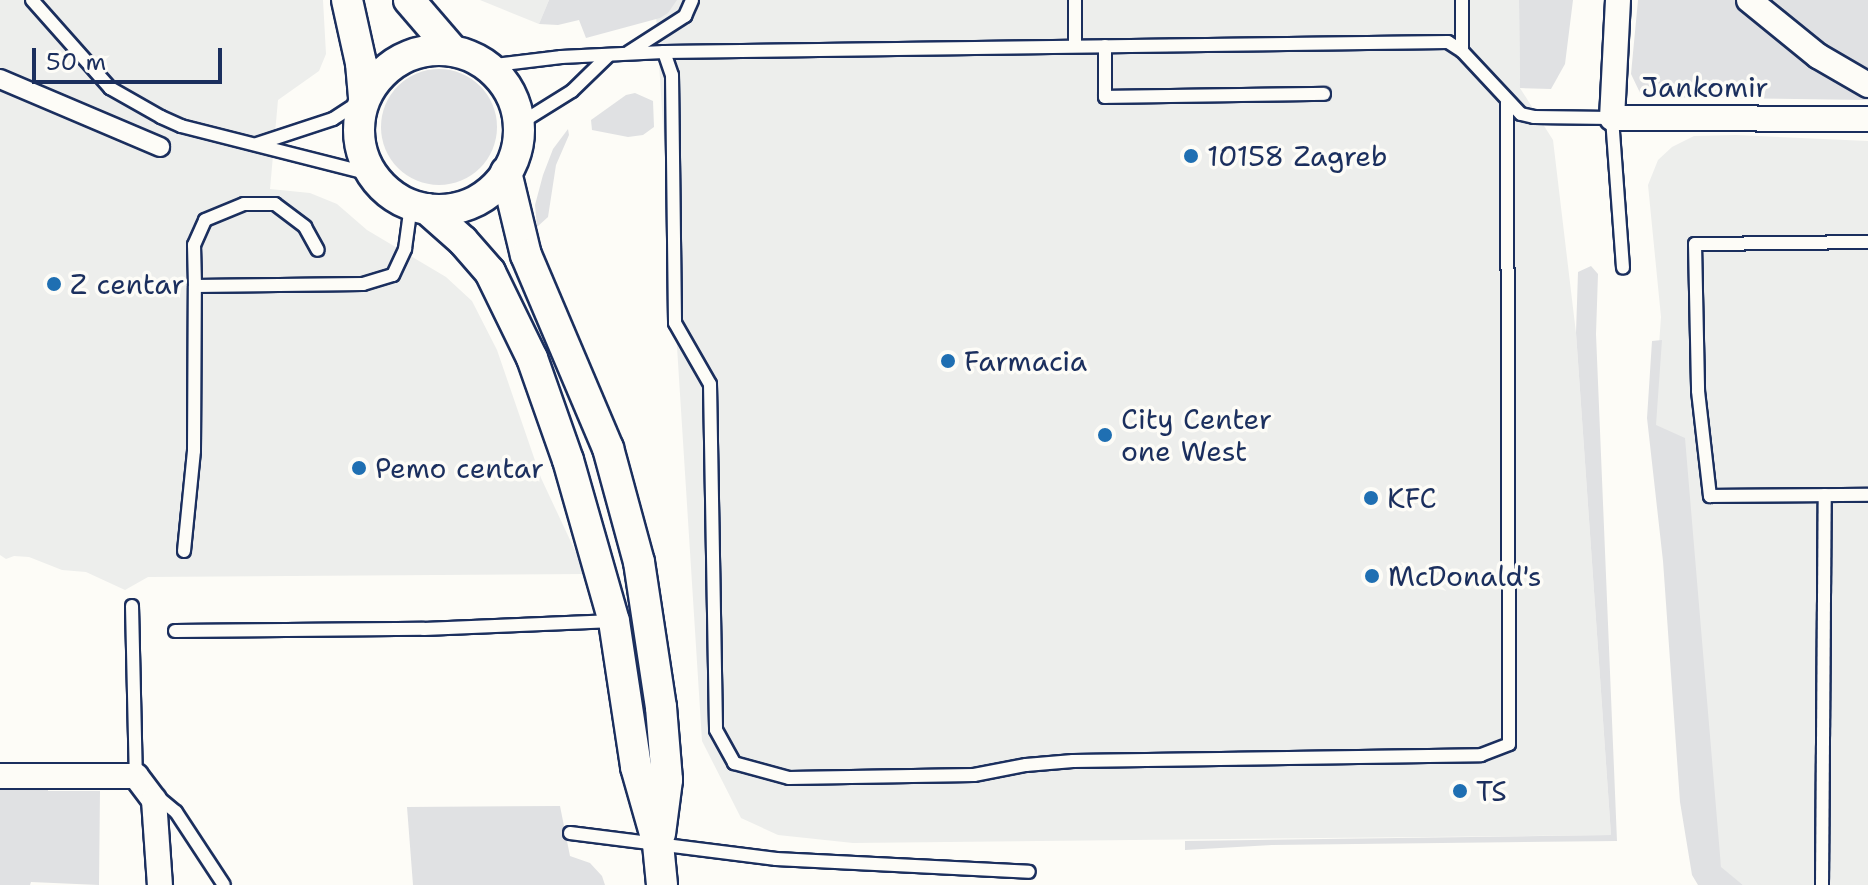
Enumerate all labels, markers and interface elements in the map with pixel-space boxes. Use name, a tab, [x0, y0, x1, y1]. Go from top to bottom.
scale bar	[36, 32, 226, 82]
text: 50 m	[46, 46, 106, 78]
street label: Jankomir	[1641, 70, 1769, 104]
place label: 10158 Zagreb	[1207, 139, 1387, 173]
marker: 10158 Zagreb	[1182, 147, 1200, 165]
place label: Z centar	[70, 267, 184, 301]
marker: Z centar	[45, 275, 63, 293]
place label: Farmacia	[964, 344, 1087, 378]
marker: Farmacia	[939, 352, 957, 370]
place label: City Center one West	[1121, 402, 1272, 468]
marker: City Center one West	[1096, 426, 1114, 444]
place label: Pemo centar	[375, 451, 544, 485]
marker: Pemo centar	[350, 459, 368, 477]
place label: KFC	[1387, 481, 1437, 515]
marker: KFC	[1362, 489, 1380, 507]
place label: McDonald's	[1388, 559, 1542, 593]
marker: McDonald's	[1363, 567, 1381, 585]
place label: TS	[1476, 774, 1507, 808]
marker: TS	[1451, 782, 1469, 800]

